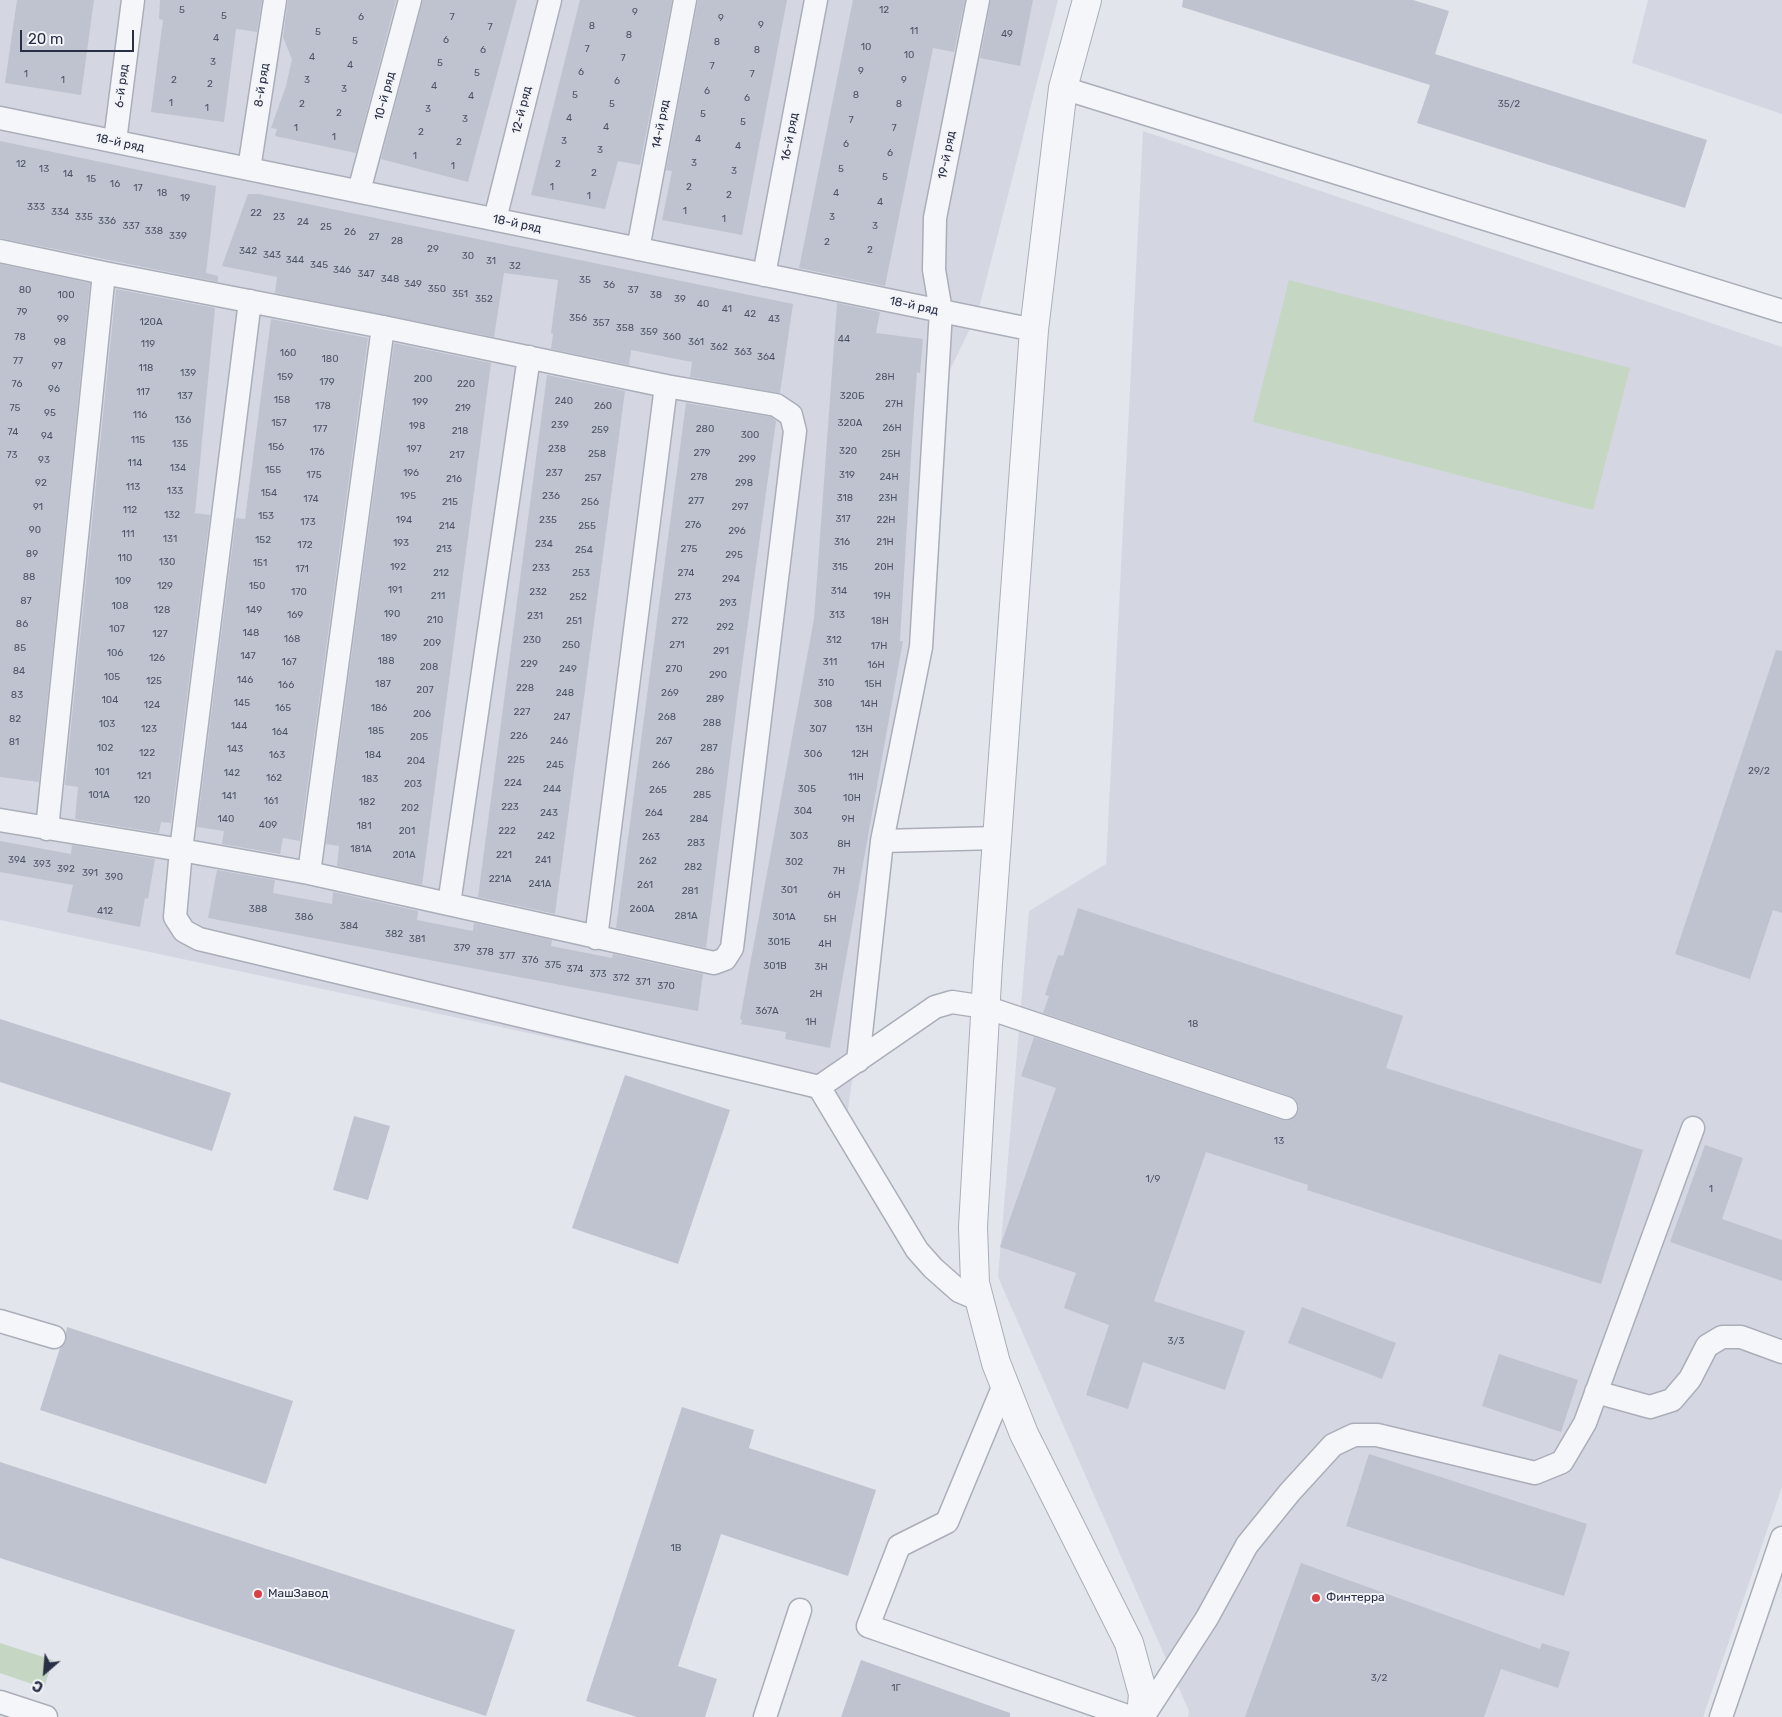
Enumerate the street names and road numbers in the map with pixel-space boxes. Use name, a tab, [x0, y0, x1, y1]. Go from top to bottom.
street label: 8-й ряд	[251, 62, 273, 108]
street label: 6-й ряд	[112, 63, 132, 109]
street label: 10-й ряд	[372, 70, 398, 122]
street label: 12-й ряд	[509, 85, 535, 135]
street label: 14-й ряд	[649, 98, 673, 150]
street label: 16-й ряд	[778, 111, 802, 163]
street label: 19-й ряд	[935, 130, 959, 180]
street label: 18-й ряд	[94, 131, 146, 155]
street label: 18-й ряд	[491, 212, 543, 236]
street label: 18-й ряд	[888, 294, 940, 318]

